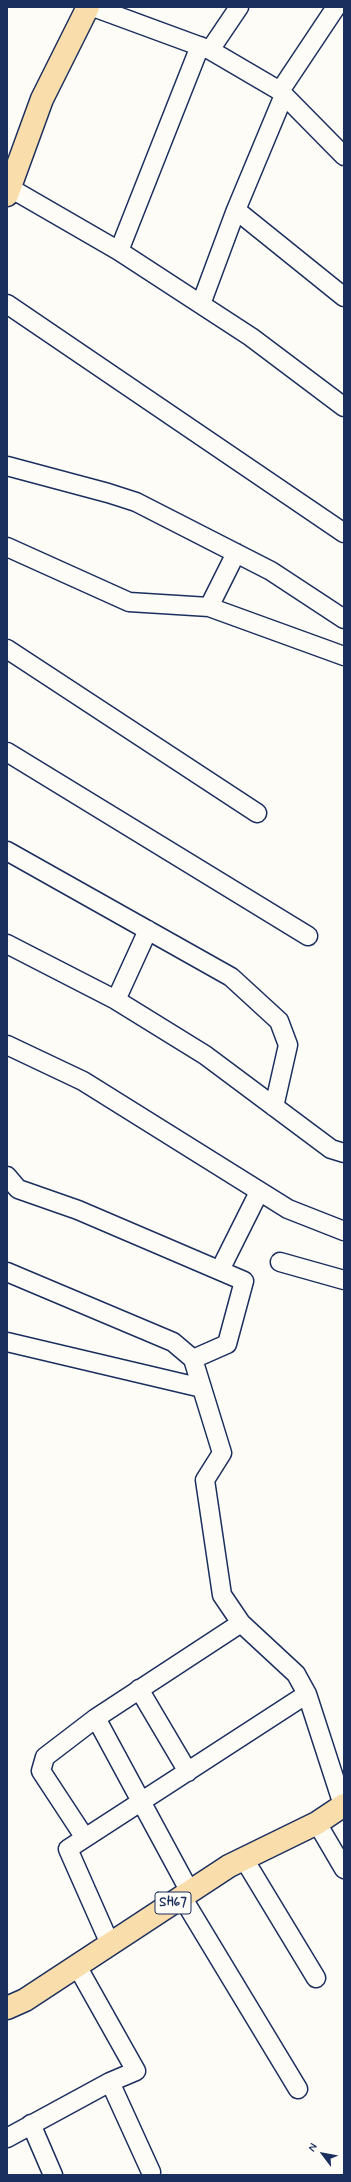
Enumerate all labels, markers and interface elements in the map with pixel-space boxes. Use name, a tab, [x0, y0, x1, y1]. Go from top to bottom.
road number: SH67	[155, 1892, 191, 1914]
north arrow	[303, 2134, 343, 2174]
text: N	[305, 2141, 321, 2154]

